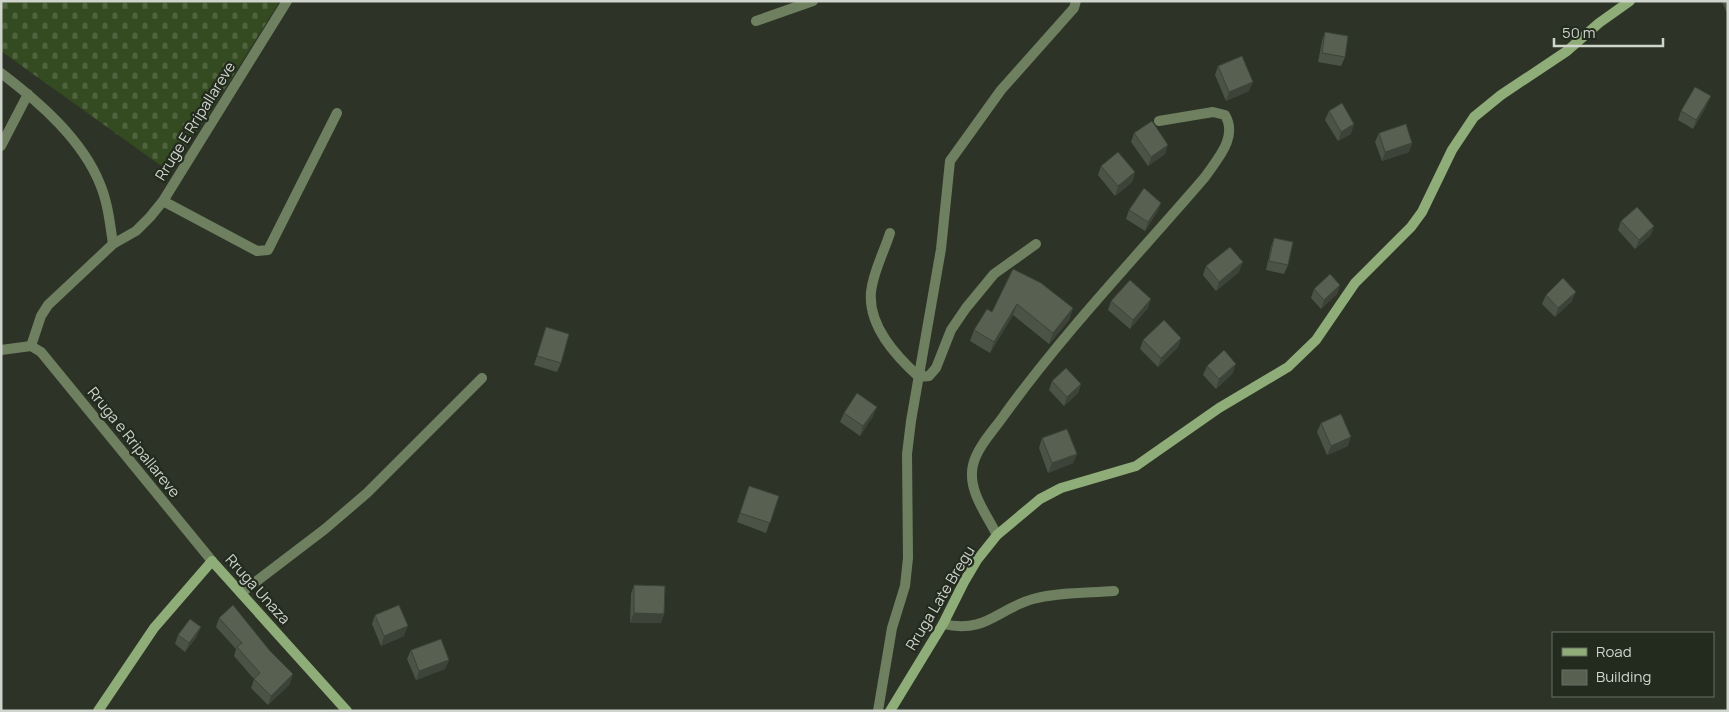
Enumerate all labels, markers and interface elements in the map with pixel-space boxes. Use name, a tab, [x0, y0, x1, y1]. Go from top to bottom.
scale bar	[1554, 15, 1663, 47]
text: 50 m	[1562, 22, 1596, 43]
street label: Rruge E Rripallareve	[150, 57, 240, 185]
street label: Rruga e Rripallareve	[83, 382, 185, 502]
street label: Rruga Late Bregu	[900, 542, 980, 654]
street label: Rruga Unaza	[221, 549, 295, 629]
legend	[1552, 632, 1714, 697]
text: Road	[1596, 641, 1632, 662]
text: Building	[1596, 666, 1651, 687]

